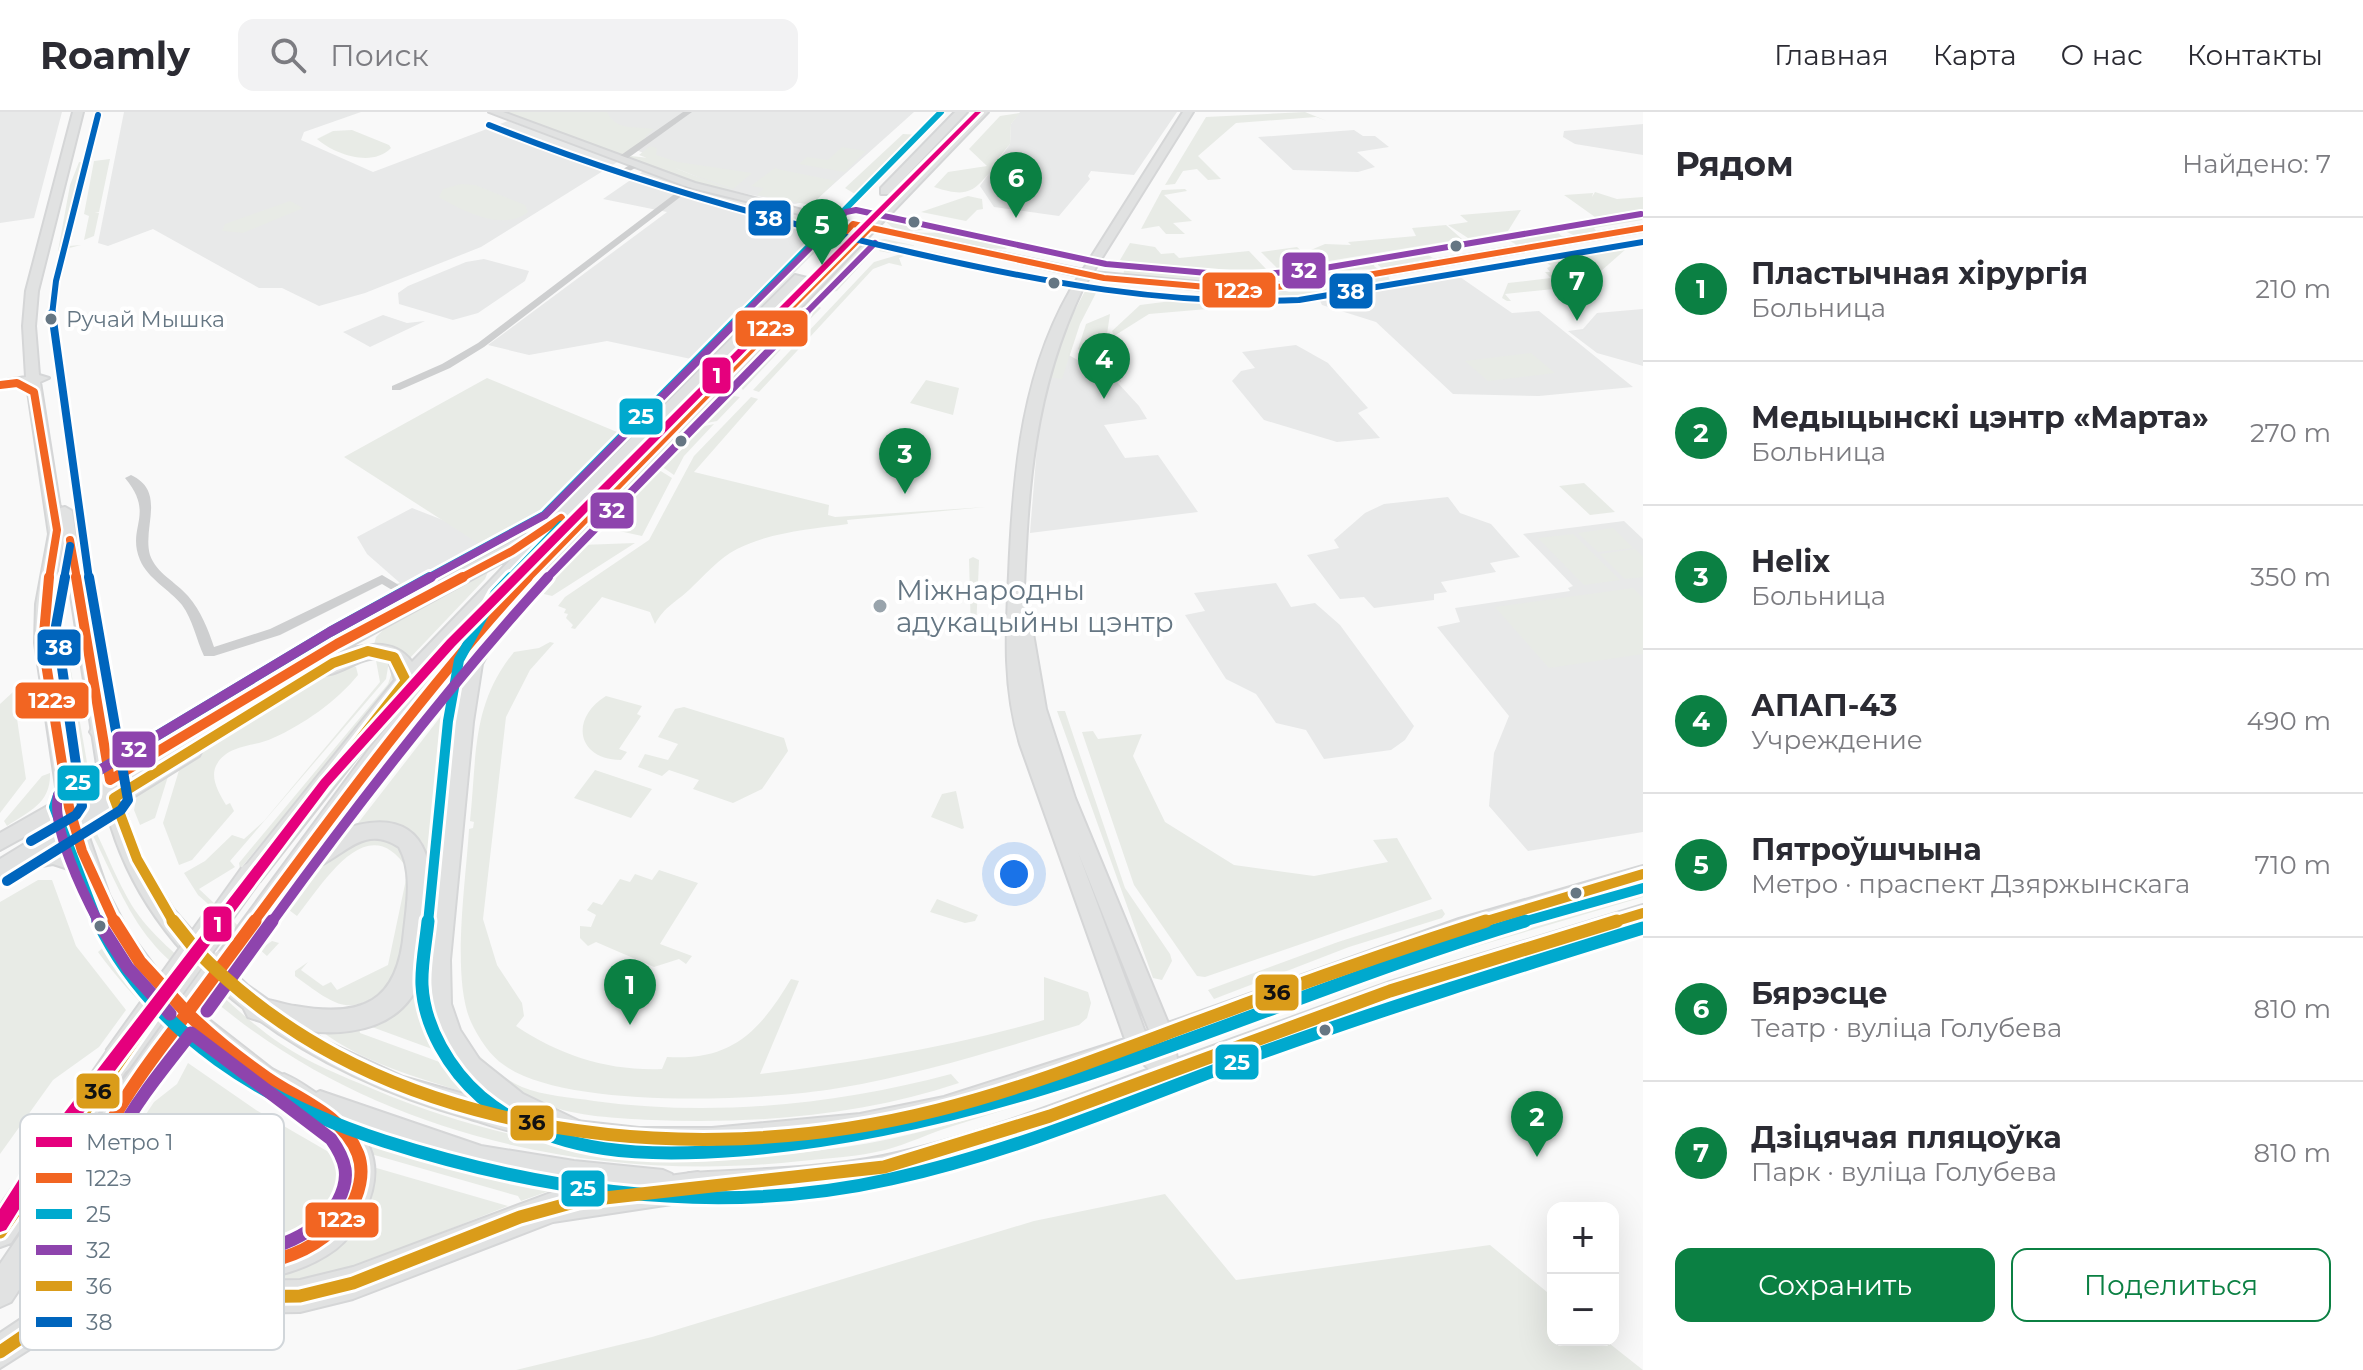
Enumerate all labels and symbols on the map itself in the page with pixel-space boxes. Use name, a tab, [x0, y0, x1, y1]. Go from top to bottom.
pin: 6	[990, 152, 1042, 218]
line badge: 38	[747, 199, 792, 237]
pin: 5	[796, 199, 848, 265]
text: 38	[754, 205, 783, 232]
unlabelled marker	[906, 214, 922, 230]
unlabelled marker	[1448, 238, 1464, 254]
line badge: 32	[1281, 251, 1327, 290]
pin: 7	[1551, 255, 1603, 321]
text: 32	[1290, 257, 1317, 284]
line badge: 122э	[1201, 271, 1277, 309]
line badge: 38	[1328, 272, 1374, 310]
unlabelled marker	[1046, 275, 1062, 291]
text: 122э	[1215, 277, 1263, 304]
text: 38	[1336, 278, 1365, 305]
place label: Ручай Мышка	[66, 306, 225, 333]
line badge: 122э	[734, 309, 809, 348]
marker: Ручай Мышка	[43, 311, 59, 327]
text: 122э	[747, 315, 795, 342]
pin: 4	[1078, 333, 1130, 399]
line badge: 1	[701, 356, 732, 395]
text: 1	[713, 362, 721, 389]
line badge: 25	[618, 397, 664, 436]
text: 25	[628, 403, 654, 430]
pin: 3	[879, 428, 931, 494]
unlabelled marker	[673, 433, 689, 449]
line badge: 32	[589, 491, 635, 530]
text: 32	[598, 497, 625, 524]
place label: Міжнародны адукацыйны цэнтр	[896, 573, 1174, 639]
marker: Міжнародны адукацыйны цэнтр	[871, 597, 889, 615]
line badge: 38	[36, 628, 82, 667]
text: 38	[44, 634, 73, 661]
line badge: 122э	[14, 681, 90, 720]
text: 122э	[28, 687, 76, 714]
line badge: 32	[111, 730, 157, 769]
text: 32	[120, 736, 147, 763]
line badge: 25	[56, 764, 101, 802]
text: 25	[65, 769, 91, 796]
your location	[994, 854, 1034, 894]
unlabelled marker	[1568, 885, 1584, 901]
line badge: 1	[202, 905, 233, 943]
text: 1	[214, 911, 222, 938]
unlabelled marker	[92, 918, 108, 934]
pin: 1	[604, 959, 656, 1025]
line badge: 36	[1254, 973, 1300, 1012]
text: 36	[1262, 979, 1291, 1006]
unlabelled marker	[1317, 1022, 1333, 1038]
line badge: 25	[1214, 1043, 1260, 1081]
text: 25	[1224, 1049, 1250, 1076]
line badge: 36	[75, 1072, 121, 1110]
text: 36	[83, 1078, 112, 1105]
pin: 2	[1511, 1091, 1563, 1157]
line badge: 36	[509, 1104, 555, 1142]
text: 36	[517, 1109, 546, 1136]
legend	[20, 1114, 284, 1350]
text: Метро 1	[86, 1129, 173, 1156]
text: 122э	[86, 1165, 132, 1192]
line badge: 25	[560, 1169, 606, 1208]
text: 25	[570, 1175, 596, 1202]
text: 25	[86, 1201, 111, 1228]
line badge: 122э	[304, 1201, 380, 1239]
text: 122э	[318, 1206, 366, 1233]
text: 32	[86, 1237, 111, 1264]
text: 36	[86, 1273, 112, 1300]
text: 38	[86, 1309, 112, 1336]

